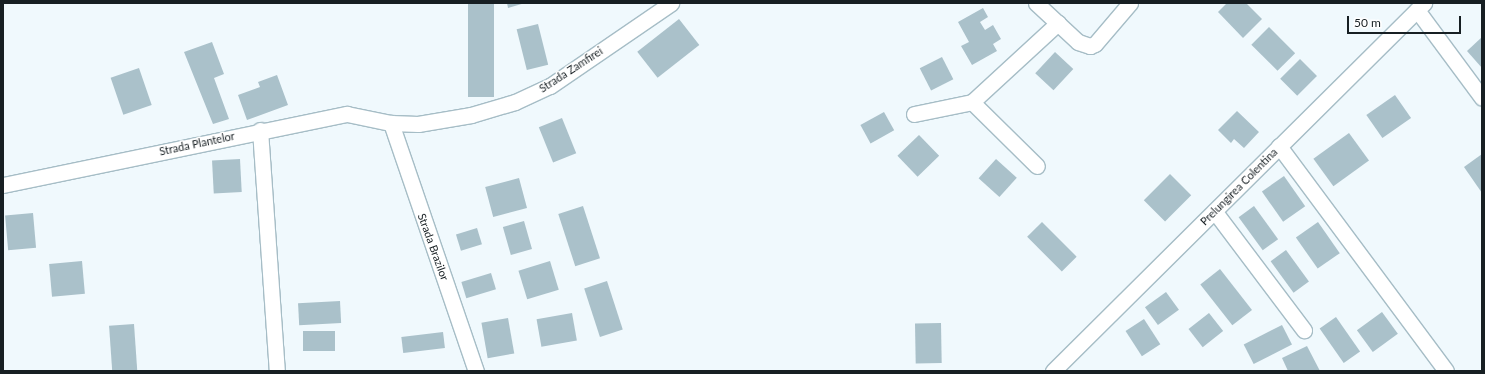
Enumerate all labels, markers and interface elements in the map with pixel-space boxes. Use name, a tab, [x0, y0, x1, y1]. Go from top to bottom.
scale bar	[1349, 8, 1463, 34]
text: 50 m	[1354, 15, 1381, 30]
street label: Strada Zamfirei	[537, 45, 605, 95]
street label: Strada Plantelor	[158, 130, 236, 158]
street label: Prelungirea Colentina	[1198, 146, 1280, 228]
street label: Strada Brazilor	[415, 212, 451, 282]

